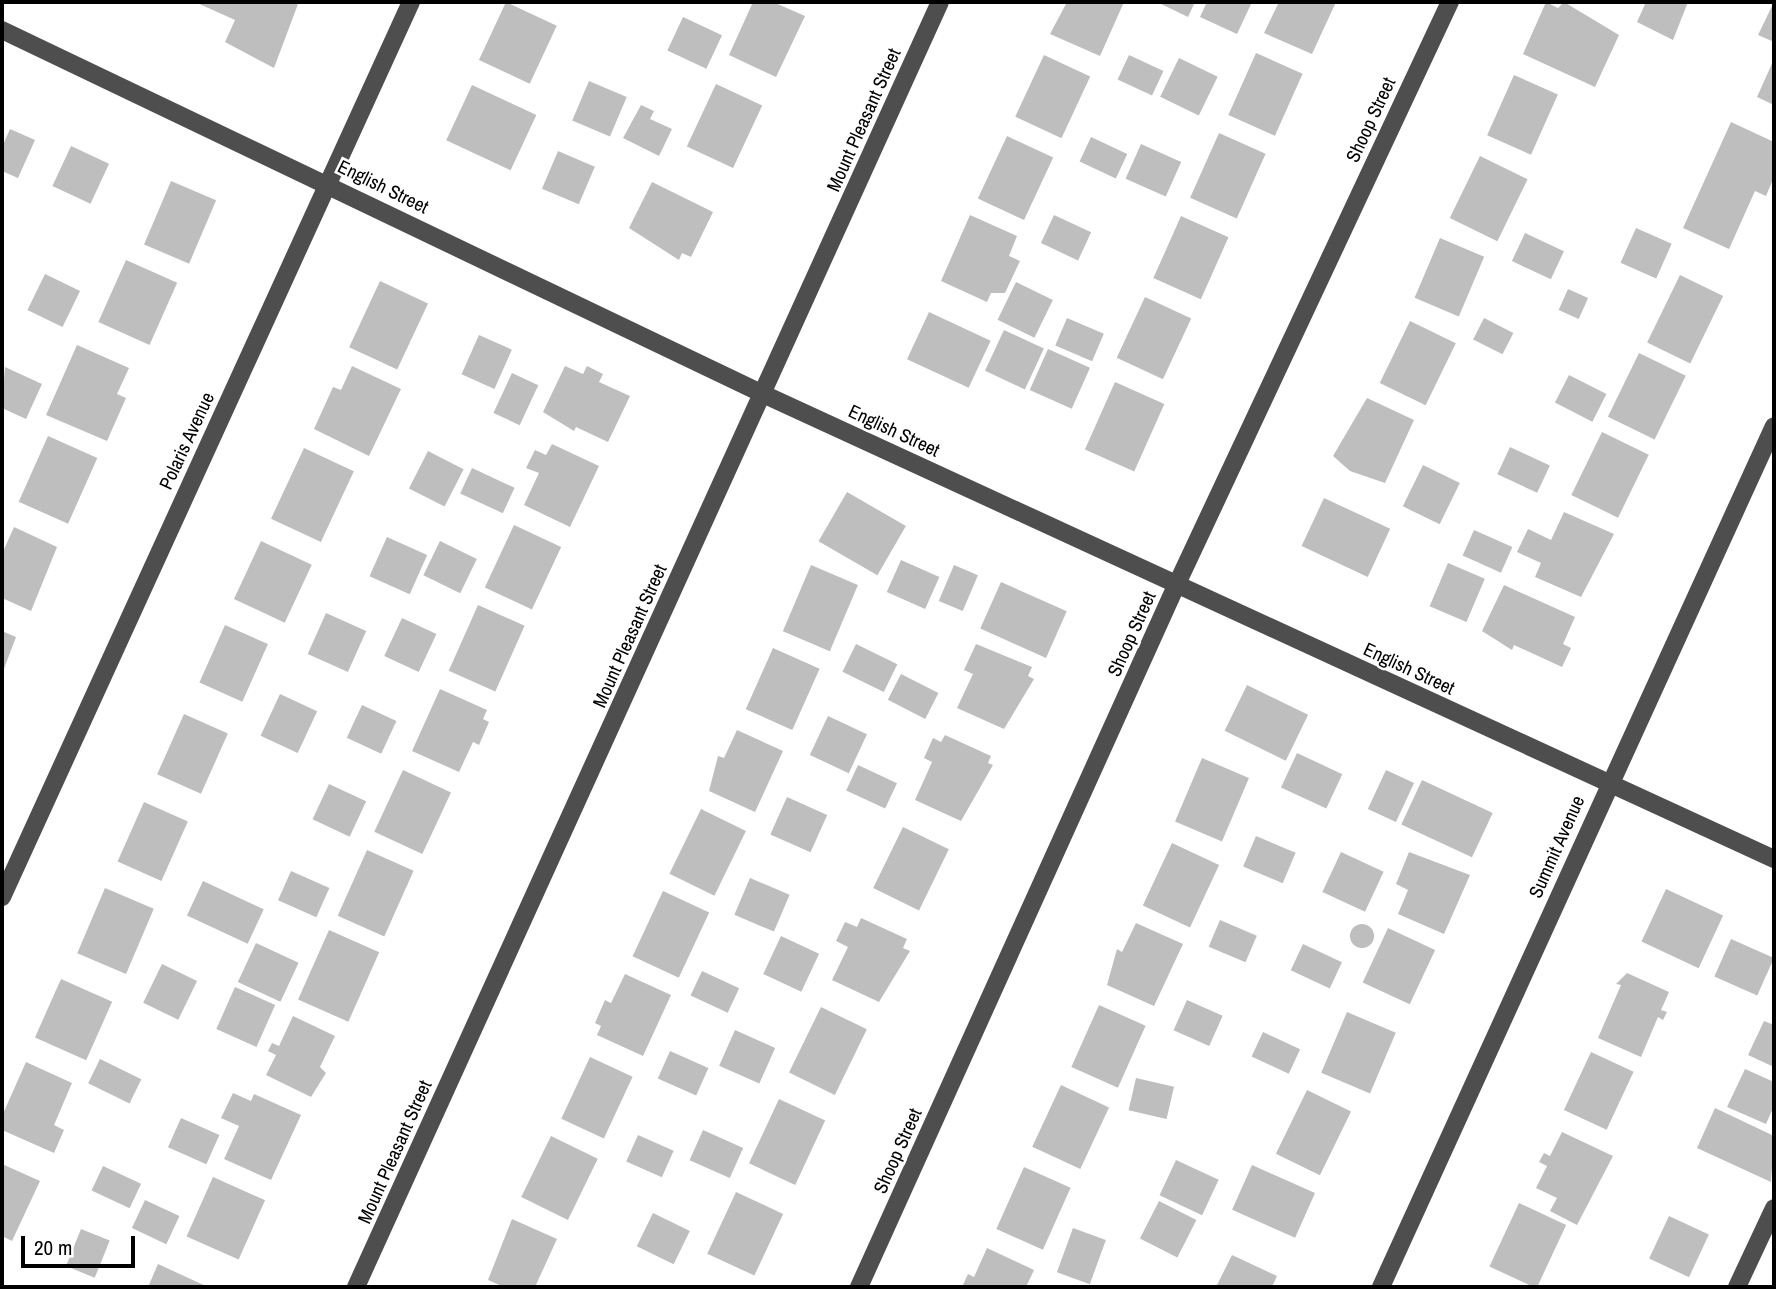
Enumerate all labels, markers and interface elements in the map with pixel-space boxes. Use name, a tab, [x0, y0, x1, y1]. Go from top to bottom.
street label: Mount Pleasant Street	[822, 45, 906, 195]
street label: Shoop Street	[1341, 74, 1401, 166]
street label: English Street	[334, 155, 432, 219]
street label: Polaris Avenue	[154, 388, 220, 494]
street label: English Street	[845, 400, 943, 462]
street label: Mount Pleasant Street	[588, 561, 672, 711]
street label: Shoop Street	[1103, 588, 1161, 680]
street label: English Street	[1360, 638, 1458, 700]
street label: Summit Avenue	[1524, 792, 1590, 902]
street label: Mount Pleasant Street	[353, 1077, 437, 1227]
street label: Shoop Street	[869, 1105, 927, 1197]
scale bar	[24, 1222, 138, 1266]
text: 20 m	[34, 1233, 72, 1262]

